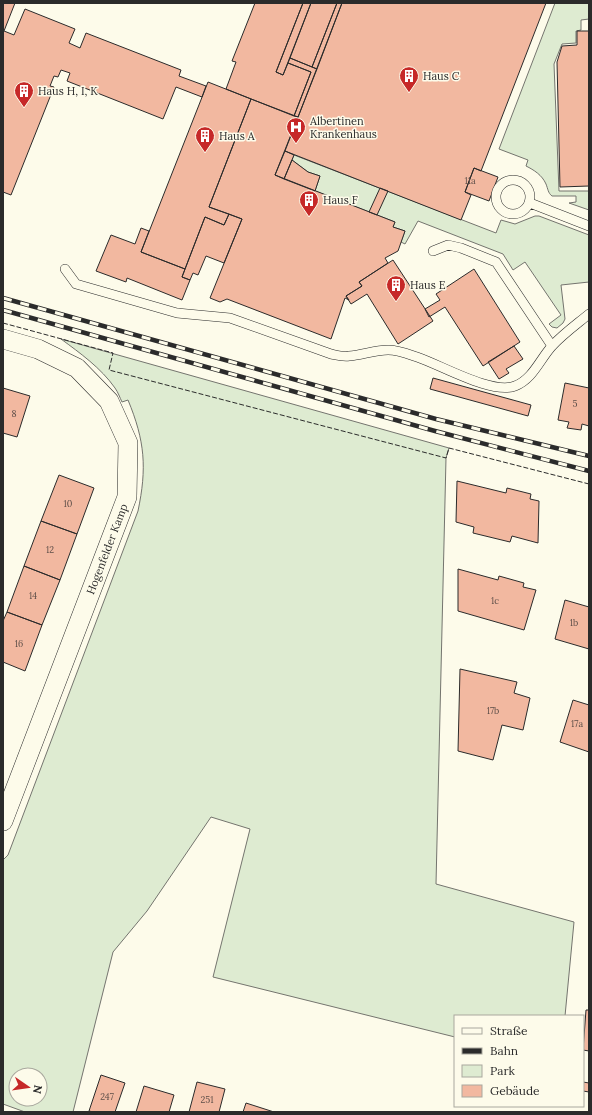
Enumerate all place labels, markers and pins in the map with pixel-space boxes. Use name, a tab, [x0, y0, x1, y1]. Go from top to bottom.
building icon: Haus C	[398, 65, 420, 93]
place label: Haus C	[423, 69, 460, 83]
building icon: Haus H, I, K	[13, 80, 35, 108]
place label: Haus H, I, K	[38, 84, 98, 98]
place label: Albertinen Krankenhaus	[309, 114, 377, 141]
hospital icon: Albertinen Krankenhaus	[285, 116, 307, 144]
building icon: Haus A	[194, 125, 216, 153]
place label: Haus A	[219, 129, 256, 143]
building icon: Haus F	[298, 189, 320, 217]
place label: Haus F	[323, 193, 358, 207]
building icon: Haus E	[385, 274, 407, 302]
place label: Haus E	[410, 278, 446, 292]

